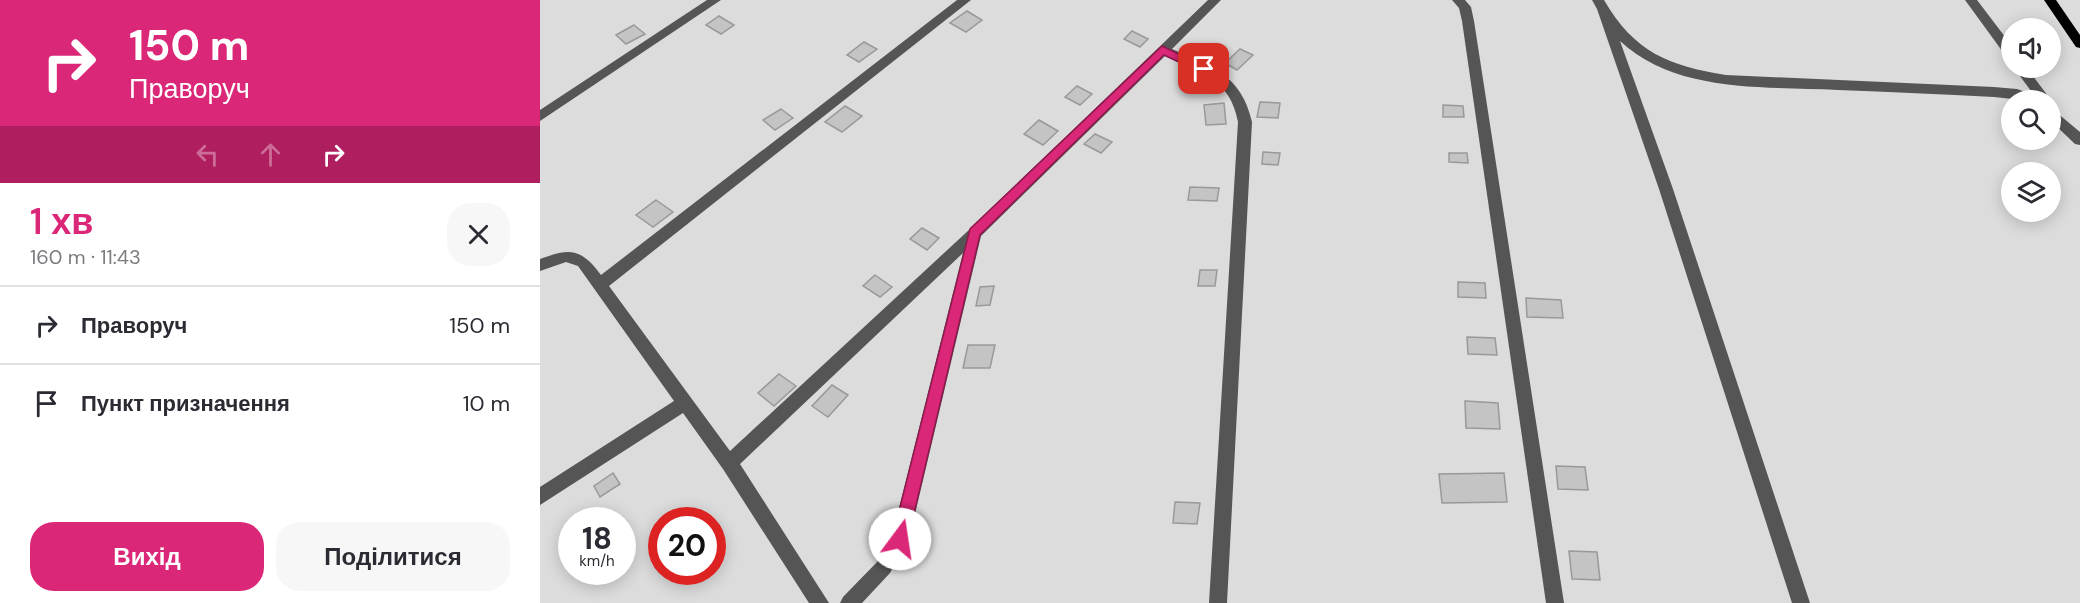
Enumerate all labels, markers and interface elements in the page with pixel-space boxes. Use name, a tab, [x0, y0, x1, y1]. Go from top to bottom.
text: 150 m	[129, 18, 249, 73]
map controls	[2001, 18, 2061, 222]
button: sound	[2001, 18, 2061, 78]
icon: right	[30, 24, 108, 102]
pin	[1178, 43, 1229, 94]
icon: arrive	[1187, 52, 1220, 85]
text: Праворуч	[129, 71, 250, 106]
button: search	[2001, 90, 2061, 150]
icon: left	[191, 138, 224, 171]
icon: ahead	[254, 138, 287, 171]
icon: right	[317, 138, 350, 171]
button: layers	[2001, 162, 2061, 222]
text: 1 хв	[30, 198, 93, 245]
button: close	[447, 203, 510, 266]
text: 160 m · 11:43	[30, 244, 141, 270]
icon: right	[30, 309, 63, 342]
text: Праворуч	[81, 311, 187, 340]
text: 150 m	[449, 311, 510, 340]
icon: arrive	[30, 387, 63, 420]
text: Пункт призначення	[81, 389, 290, 418]
text: 10 m	[463, 389, 510, 418]
speed limit sign: 20	[648, 507, 726, 585]
position arrow	[868, 507, 932, 571]
text: 18	[582, 519, 612, 558]
button: Вихід	[30, 522, 264, 591]
button: Поділитися	[276, 522, 510, 591]
text: km/h	[579, 551, 615, 571]

